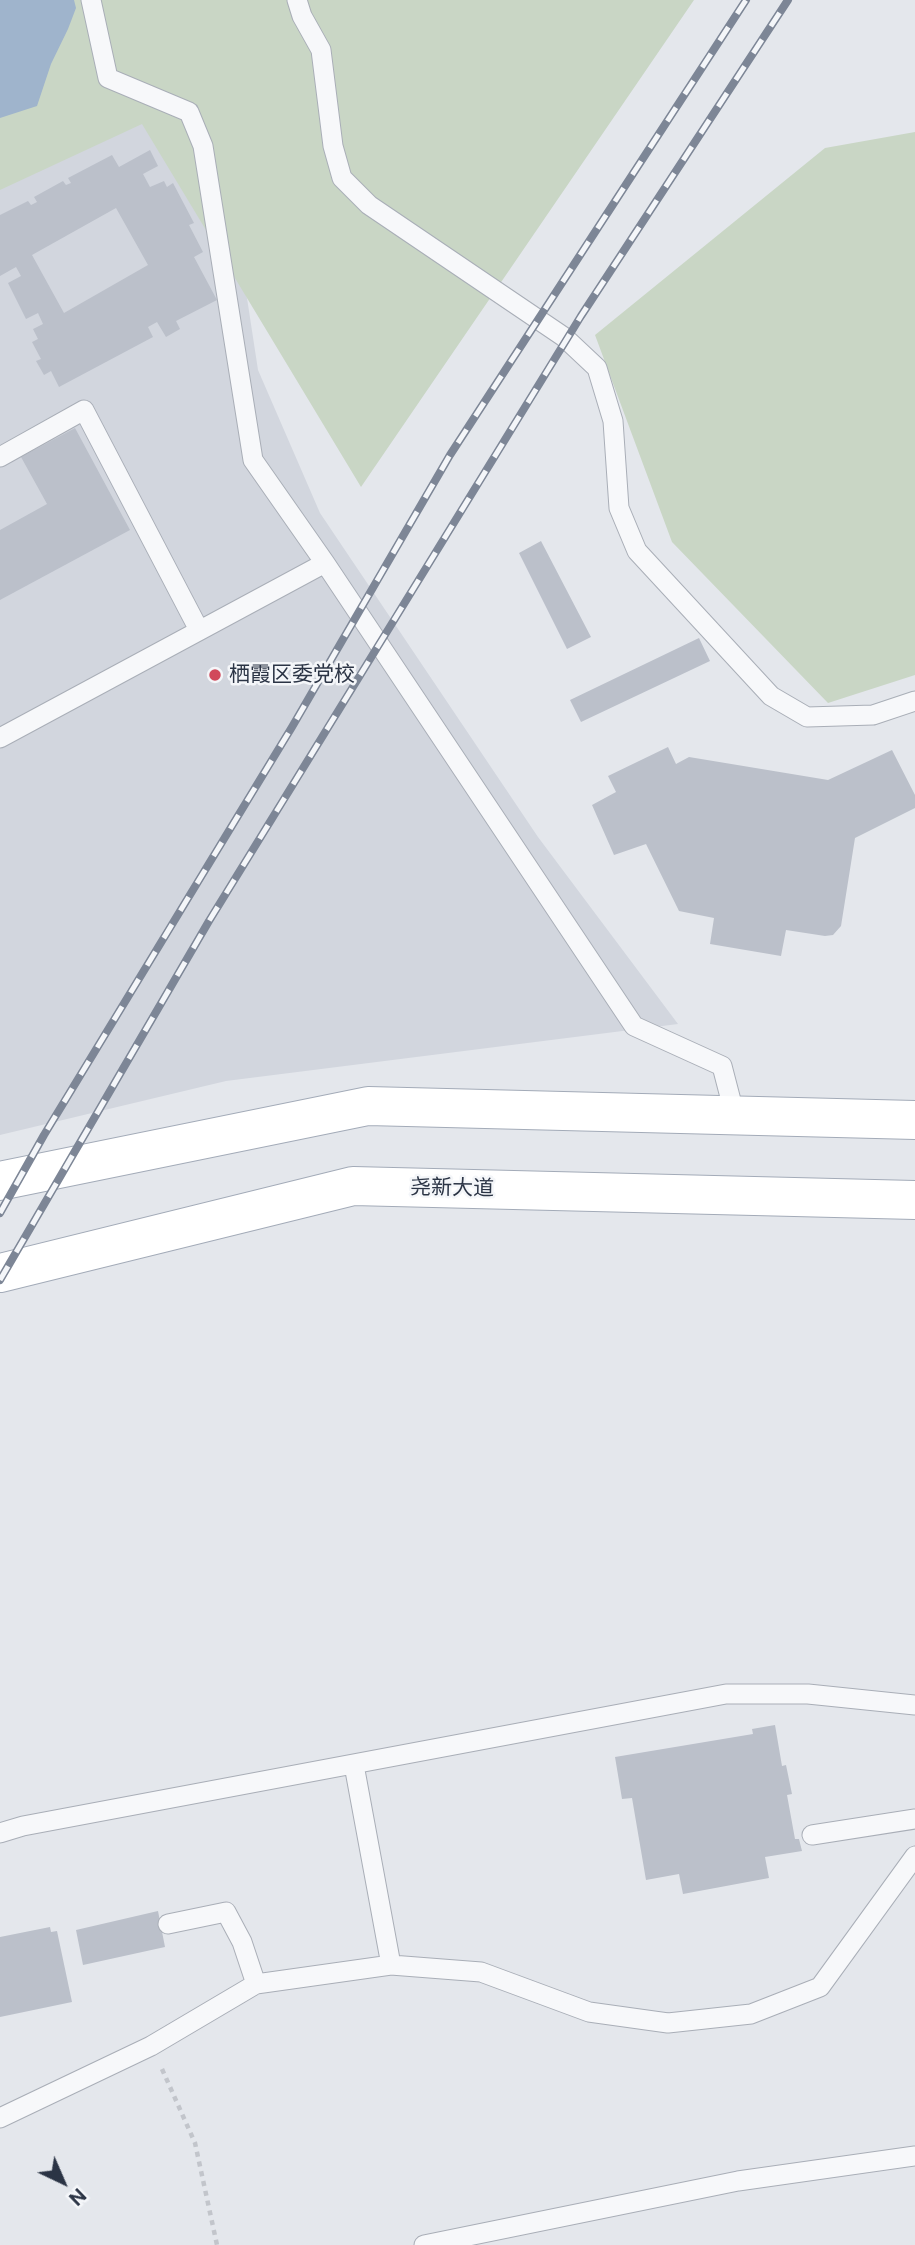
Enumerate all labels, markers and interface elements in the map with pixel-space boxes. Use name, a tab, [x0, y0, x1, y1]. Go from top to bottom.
place label: 栖霞区委党校	[229, 662, 355, 688]
marker: 栖霞区委党校	[207, 667, 223, 683]
street label: 尧新大道	[410, 1175, 494, 1201]
north arrow	[28, 2147, 98, 2217]
text: N	[65, 2184, 91, 2210]

